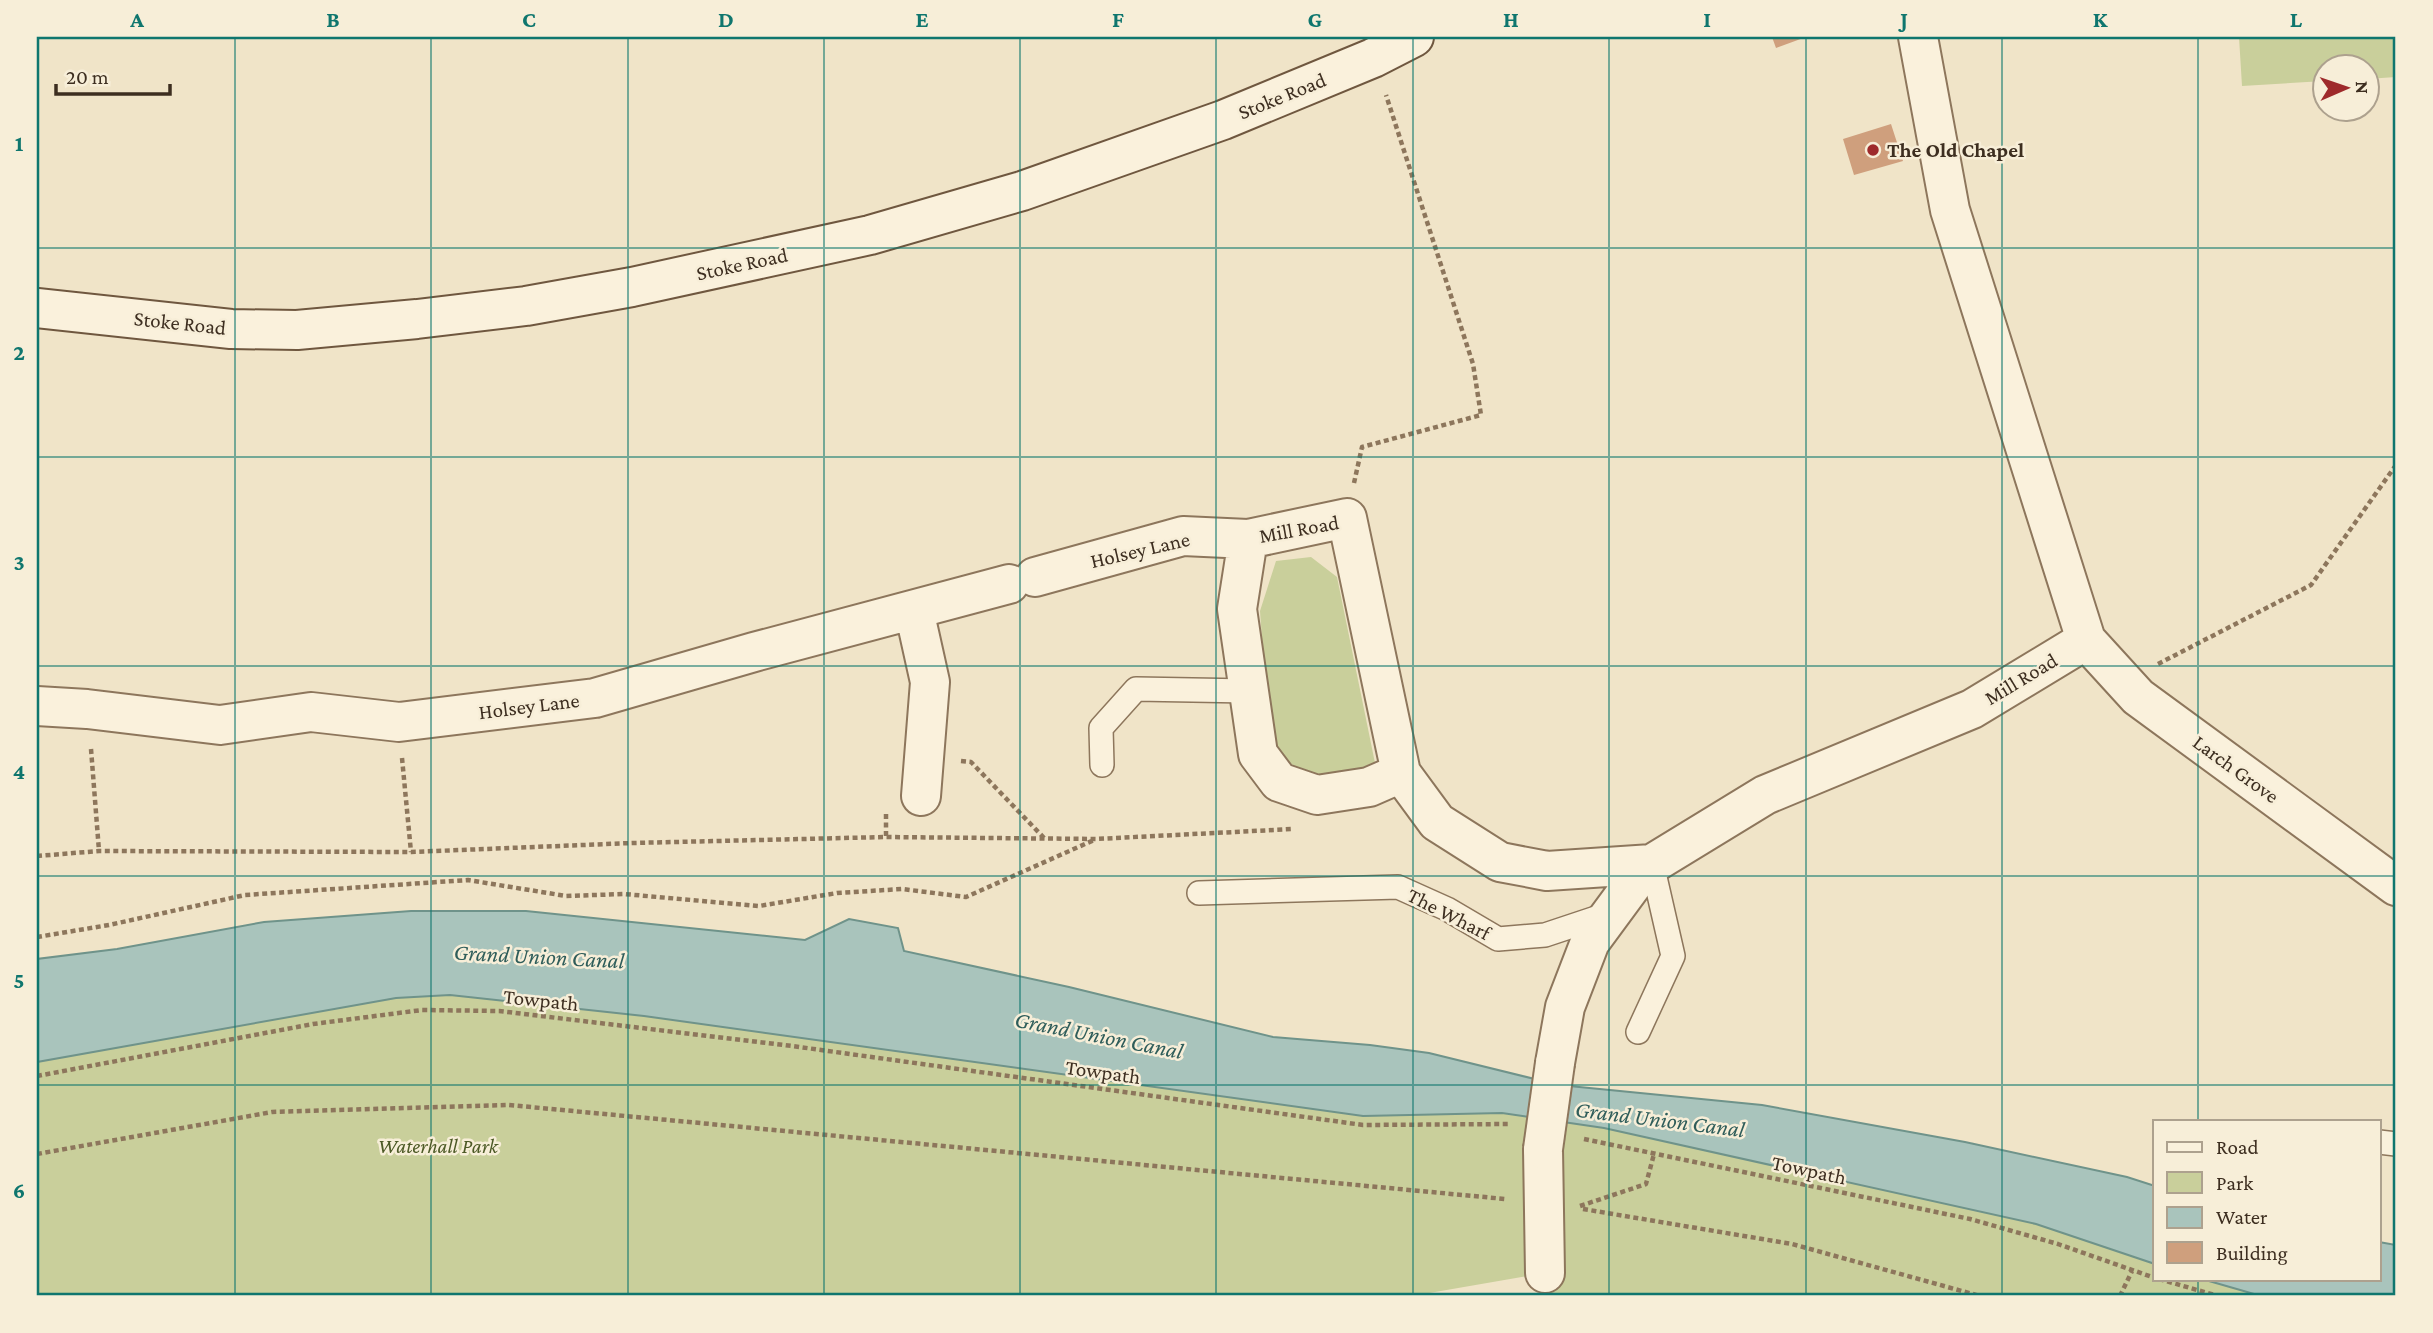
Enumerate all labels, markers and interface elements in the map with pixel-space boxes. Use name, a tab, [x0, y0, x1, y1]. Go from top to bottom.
text: A	[129, 6, 144, 32]
text: B	[326, 6, 340, 32]
text: C	[522, 6, 536, 32]
text: D	[718, 6, 734, 32]
text: E	[915, 6, 929, 32]
text: F	[1112, 6, 1124, 32]
text: G	[1308, 6, 1323, 32]
text: H	[1503, 6, 1519, 32]
text: I	[1703, 6, 1711, 32]
text: J	[1898, 6, 1908, 32]
text: K	[2093, 6, 2108, 32]
text: L	[2290, 6, 2303, 32]
scale bar	[56, 52, 170, 96]
north arrow	[2310, 52, 2380, 122]
text: 20 m	[66, 65, 109, 89]
street label: Stoke Road	[1235, 68, 1329, 124]
text: N	[2352, 81, 2373, 94]
text: 1	[15, 130, 24, 156]
place label: The Old Chapel	[1887, 138, 2024, 162]
marker: The Old Chapel	[1865, 142, 1881, 158]
street label: Stoke Road	[694, 243, 790, 285]
street label: Stoke Road	[133, 306, 227, 340]
text: 2	[13, 339, 25, 365]
street label: Mill Road	[1257, 510, 1341, 548]
street label: Holsey Lane	[1088, 527, 1192, 573]
text: 3	[13, 549, 25, 575]
street label: Mill Road	[1980, 648, 2062, 710]
street label: Holsey Lane	[477, 688, 581, 724]
street label: Larch Grove	[2188, 730, 2284, 808]
text: 4	[13, 758, 25, 784]
street label: The Wharf	[1404, 883, 1496, 946]
water label: Grand Union Canal	[453, 939, 625, 973]
text: 5	[13, 967, 25, 993]
street label: Towpath	[502, 984, 580, 1016]
water label: Grand Union Canal	[1013, 1006, 1186, 1064]
street label: Towpath	[1064, 1055, 1142, 1089]
water label: Grand Union Canal	[1574, 1096, 1747, 1142]
legend	[2153, 1120, 2380, 1280]
park label: Waterhall Park	[378, 1134, 499, 1158]
text: Road	[2216, 1135, 2259, 1159]
street label: Towpath	[1770, 1150, 1848, 1190]
text: Park	[2216, 1171, 2253, 1195]
text: 6	[13, 1177, 25, 1203]
text: Water	[2216, 1205, 2268, 1229]
text: Building	[2216, 1241, 2288, 1265]

